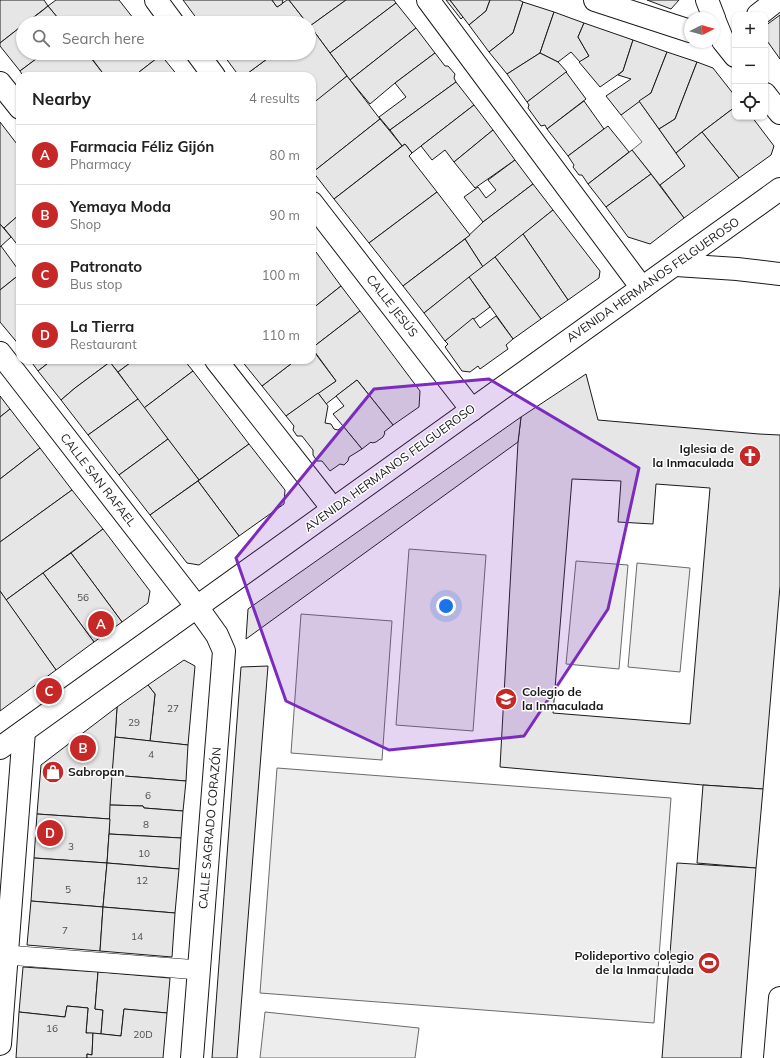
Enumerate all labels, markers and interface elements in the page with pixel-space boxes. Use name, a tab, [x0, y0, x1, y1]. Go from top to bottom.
north arrow	[684, 12, 720, 48]
map controls	[732, 12, 768, 120]
button: +	[732, 12, 768, 48]
search box	[16, 16, 316, 60]
icon: search	[30, 27, 52, 49]
text: Search here	[62, 29, 144, 48]
button: −	[732, 48, 768, 84]
button: locate	[732, 84, 768, 120]
text: Nearby	[32, 88, 91, 109]
text: 4 results	[249, 90, 300, 106]
text: Farmacia Féliz Gijón	[70, 137, 214, 156]
text: A	[40, 147, 50, 163]
text: 80 m	[270, 147, 300, 163]
text: Pharmacy	[70, 156, 131, 172]
text: Yemaya Moda	[70, 197, 171, 216]
text: B	[41, 207, 49, 223]
text: 90 m	[270, 207, 300, 223]
street label: AVENIDA HERMANOS FELGUEROSO	[563, 214, 742, 345]
text: Shop	[70, 216, 101, 232]
text: Patronato	[70, 257, 142, 276]
text: C	[41, 267, 49, 283]
text: 100 m	[262, 267, 300, 283]
street label: CALLE JESÚS	[363, 272, 421, 340]
text: Bus stop	[70, 276, 122, 292]
text: La Tierra	[70, 317, 134, 336]
text: D	[40, 327, 50, 343]
text: 110 m	[262, 327, 300, 343]
text: Restaurant	[70, 336, 137, 352]
street label: AVENIDA HERMANOS FELGUEROSO	[301, 400, 478, 535]
street label: CALLE SAN RAFAEL	[57, 430, 140, 530]
place label: Iglesia de la Inmaculada	[653, 441, 734, 470]
church icon: Iglesia de la Inmaculada	[737, 443, 763, 469]
house number: 56	[77, 591, 89, 604]
your location	[436, 596, 456, 616]
pin: A	[88, 609, 114, 639]
pin: C	[36, 676, 62, 706]
place label: Colegio de la Inmaculada	[522, 684, 603, 713]
school or university icon: Colegio de la Inmaculada	[493, 686, 519, 712]
house number: 27	[167, 702, 179, 715]
house number: 29	[128, 716, 140, 729]
pin: B	[70, 733, 96, 763]
street label: CALLE SAGRADO CORAZÓN	[195, 746, 224, 910]
house number: 4	[148, 748, 154, 761]
shop icon: Sabropan	[40, 759, 66, 785]
place label: Sabropan	[68, 764, 124, 779]
house number: 6	[145, 789, 151, 802]
pin: D	[37, 818, 63, 848]
house number: 8	[143, 818, 149, 831]
house number: 3	[68, 840, 74, 853]
house number: 10	[138, 847, 150, 860]
house number: 12	[136, 874, 148, 887]
house number: 5	[65, 883, 71, 896]
house number: 7	[62, 924, 68, 937]
house number: 14	[131, 930, 143, 943]
place label: Polideportivo colegio de la Inmaculada	[574, 948, 694, 977]
sports icon: Polideportivo colegio de la Inmaculada	[696, 950, 722, 976]
house number: 16	[46, 1022, 58, 1035]
house number: 20D	[133, 1028, 153, 1041]

